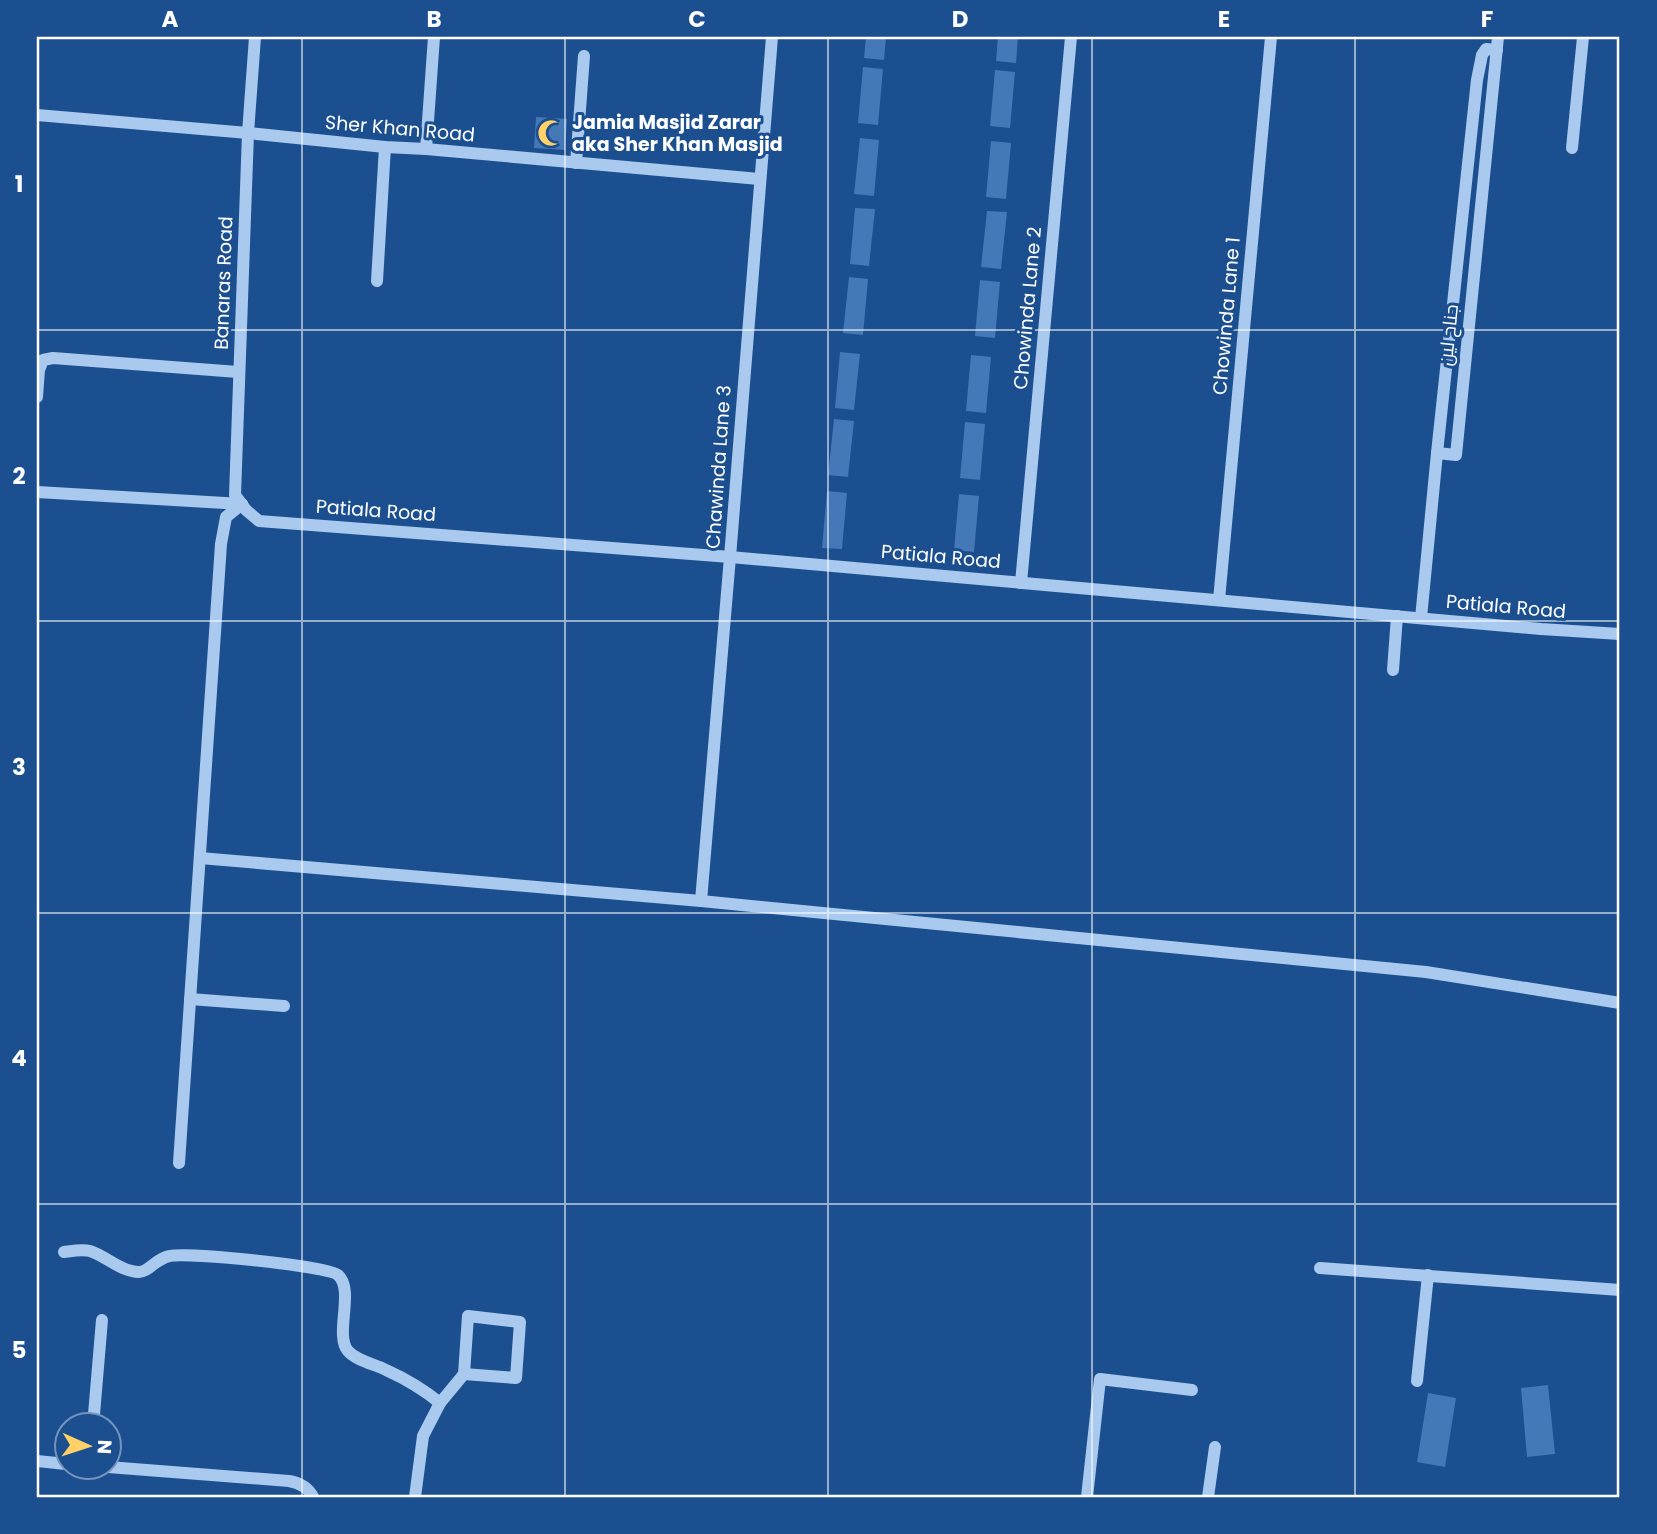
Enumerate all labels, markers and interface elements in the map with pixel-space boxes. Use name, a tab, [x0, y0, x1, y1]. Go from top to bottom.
text: A	[162, 3, 179, 35]
text: B	[426, 3, 442, 35]
text: C	[688, 3, 706, 35]
text: D	[952, 3, 968, 35]
text: E	[1218, 3, 1230, 35]
text: F	[1481, 3, 1493, 35]
street label: Sher Khan Road	[324, 109, 476, 148]
place label: Jamia Masjid Zarar aka Sher Khan Masjid	[572, 109, 783, 158]
mosque icon: Jamia Masjid Zarar aka Sher Khan Masjid	[536, 118, 566, 148]
text: 1	[15, 168, 23, 200]
street label: Banaras Road	[208, 216, 239, 350]
street label: Chowinda Lane 2	[1007, 226, 1048, 390]
street label: Chowinda Lane 1	[1206, 236, 1247, 396]
street label: جناح لین	[1432, 303, 1465, 367]
street label: Chawinda Lane 3	[699, 384, 738, 550]
text: 2	[12, 460, 26, 492]
street label: Patiala Road	[315, 493, 437, 528]
street label: Patiala Road	[880, 538, 1002, 575]
street label: Patiala Road	[1445, 588, 1567, 625]
text: 3	[12, 751, 26, 783]
text: 4	[11, 1042, 27, 1074]
text: 5	[12, 1334, 26, 1366]
north arrow	[52, 1412, 122, 1482]
text: N	[91, 1439, 118, 1455]

